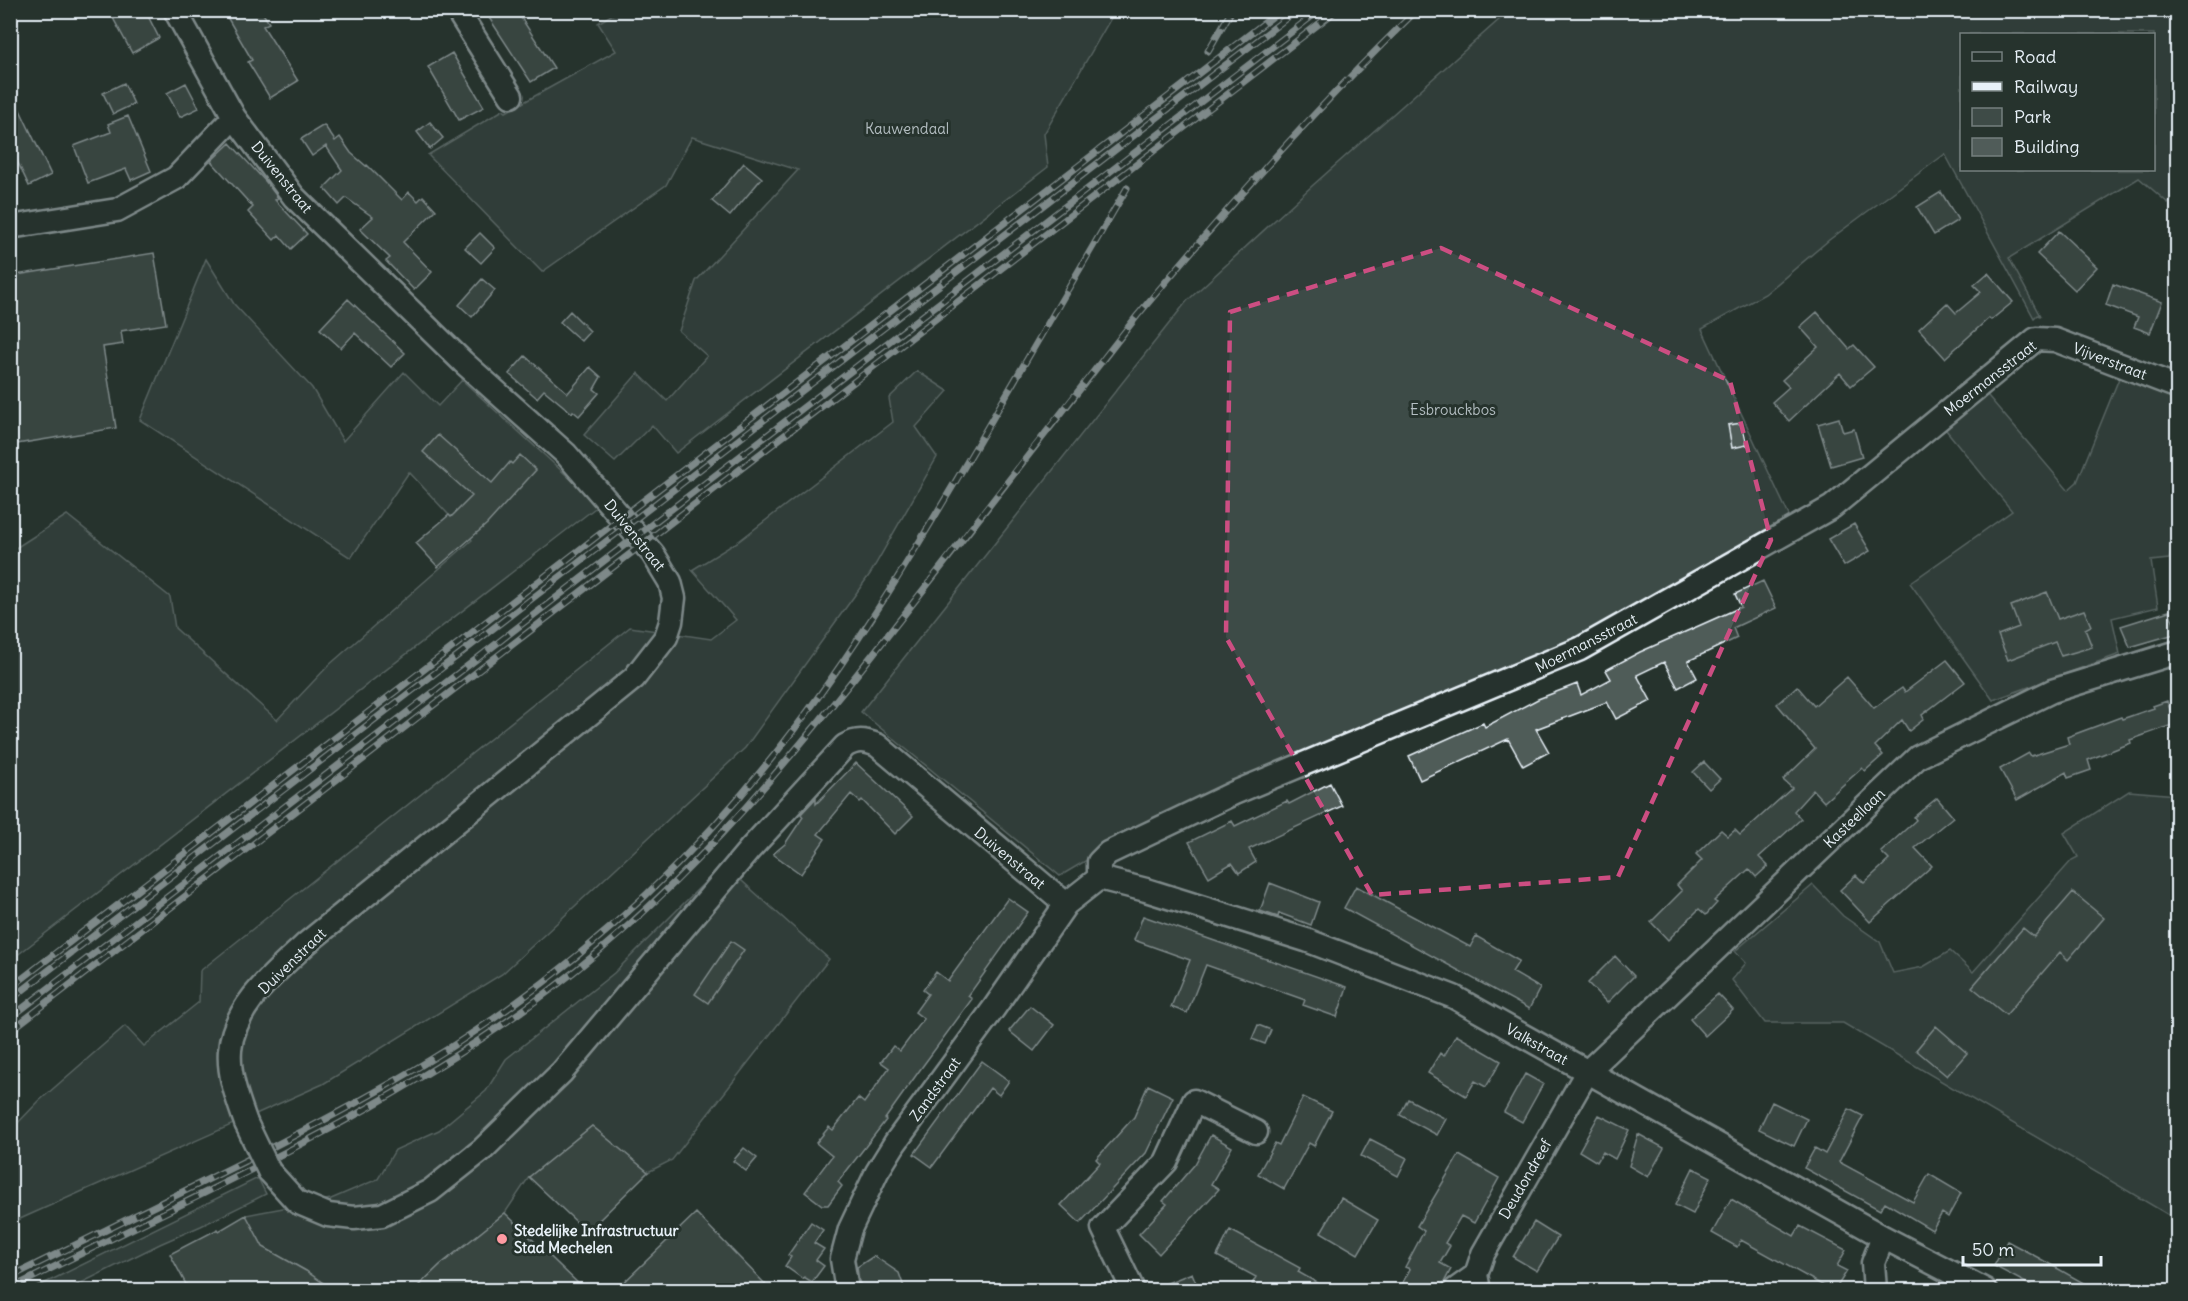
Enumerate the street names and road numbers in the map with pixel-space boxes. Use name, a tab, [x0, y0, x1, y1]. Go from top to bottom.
street label: Duivenstraat	[247, 137, 317, 217]
street label: Moermansstraat	[1940, 336, 2040, 420]
street label: Vijverstraat	[2070, 338, 2150, 384]
street label: Duivenstraat	[600, 495, 670, 575]
street label: Moermansstraat	[1532, 609, 1640, 677]
street label: Kasteellaan	[1819, 784, 1889, 852]
street label: Duivenstraat	[971, 823, 1049, 893]
street label: Duivenstraat	[254, 924, 330, 998]
street label: Valkstraat	[1503, 1019, 1571, 1069]
street label: Zandstraat	[905, 1053, 965, 1125]
street label: Deudondreef	[1495, 1135, 1556, 1222]

